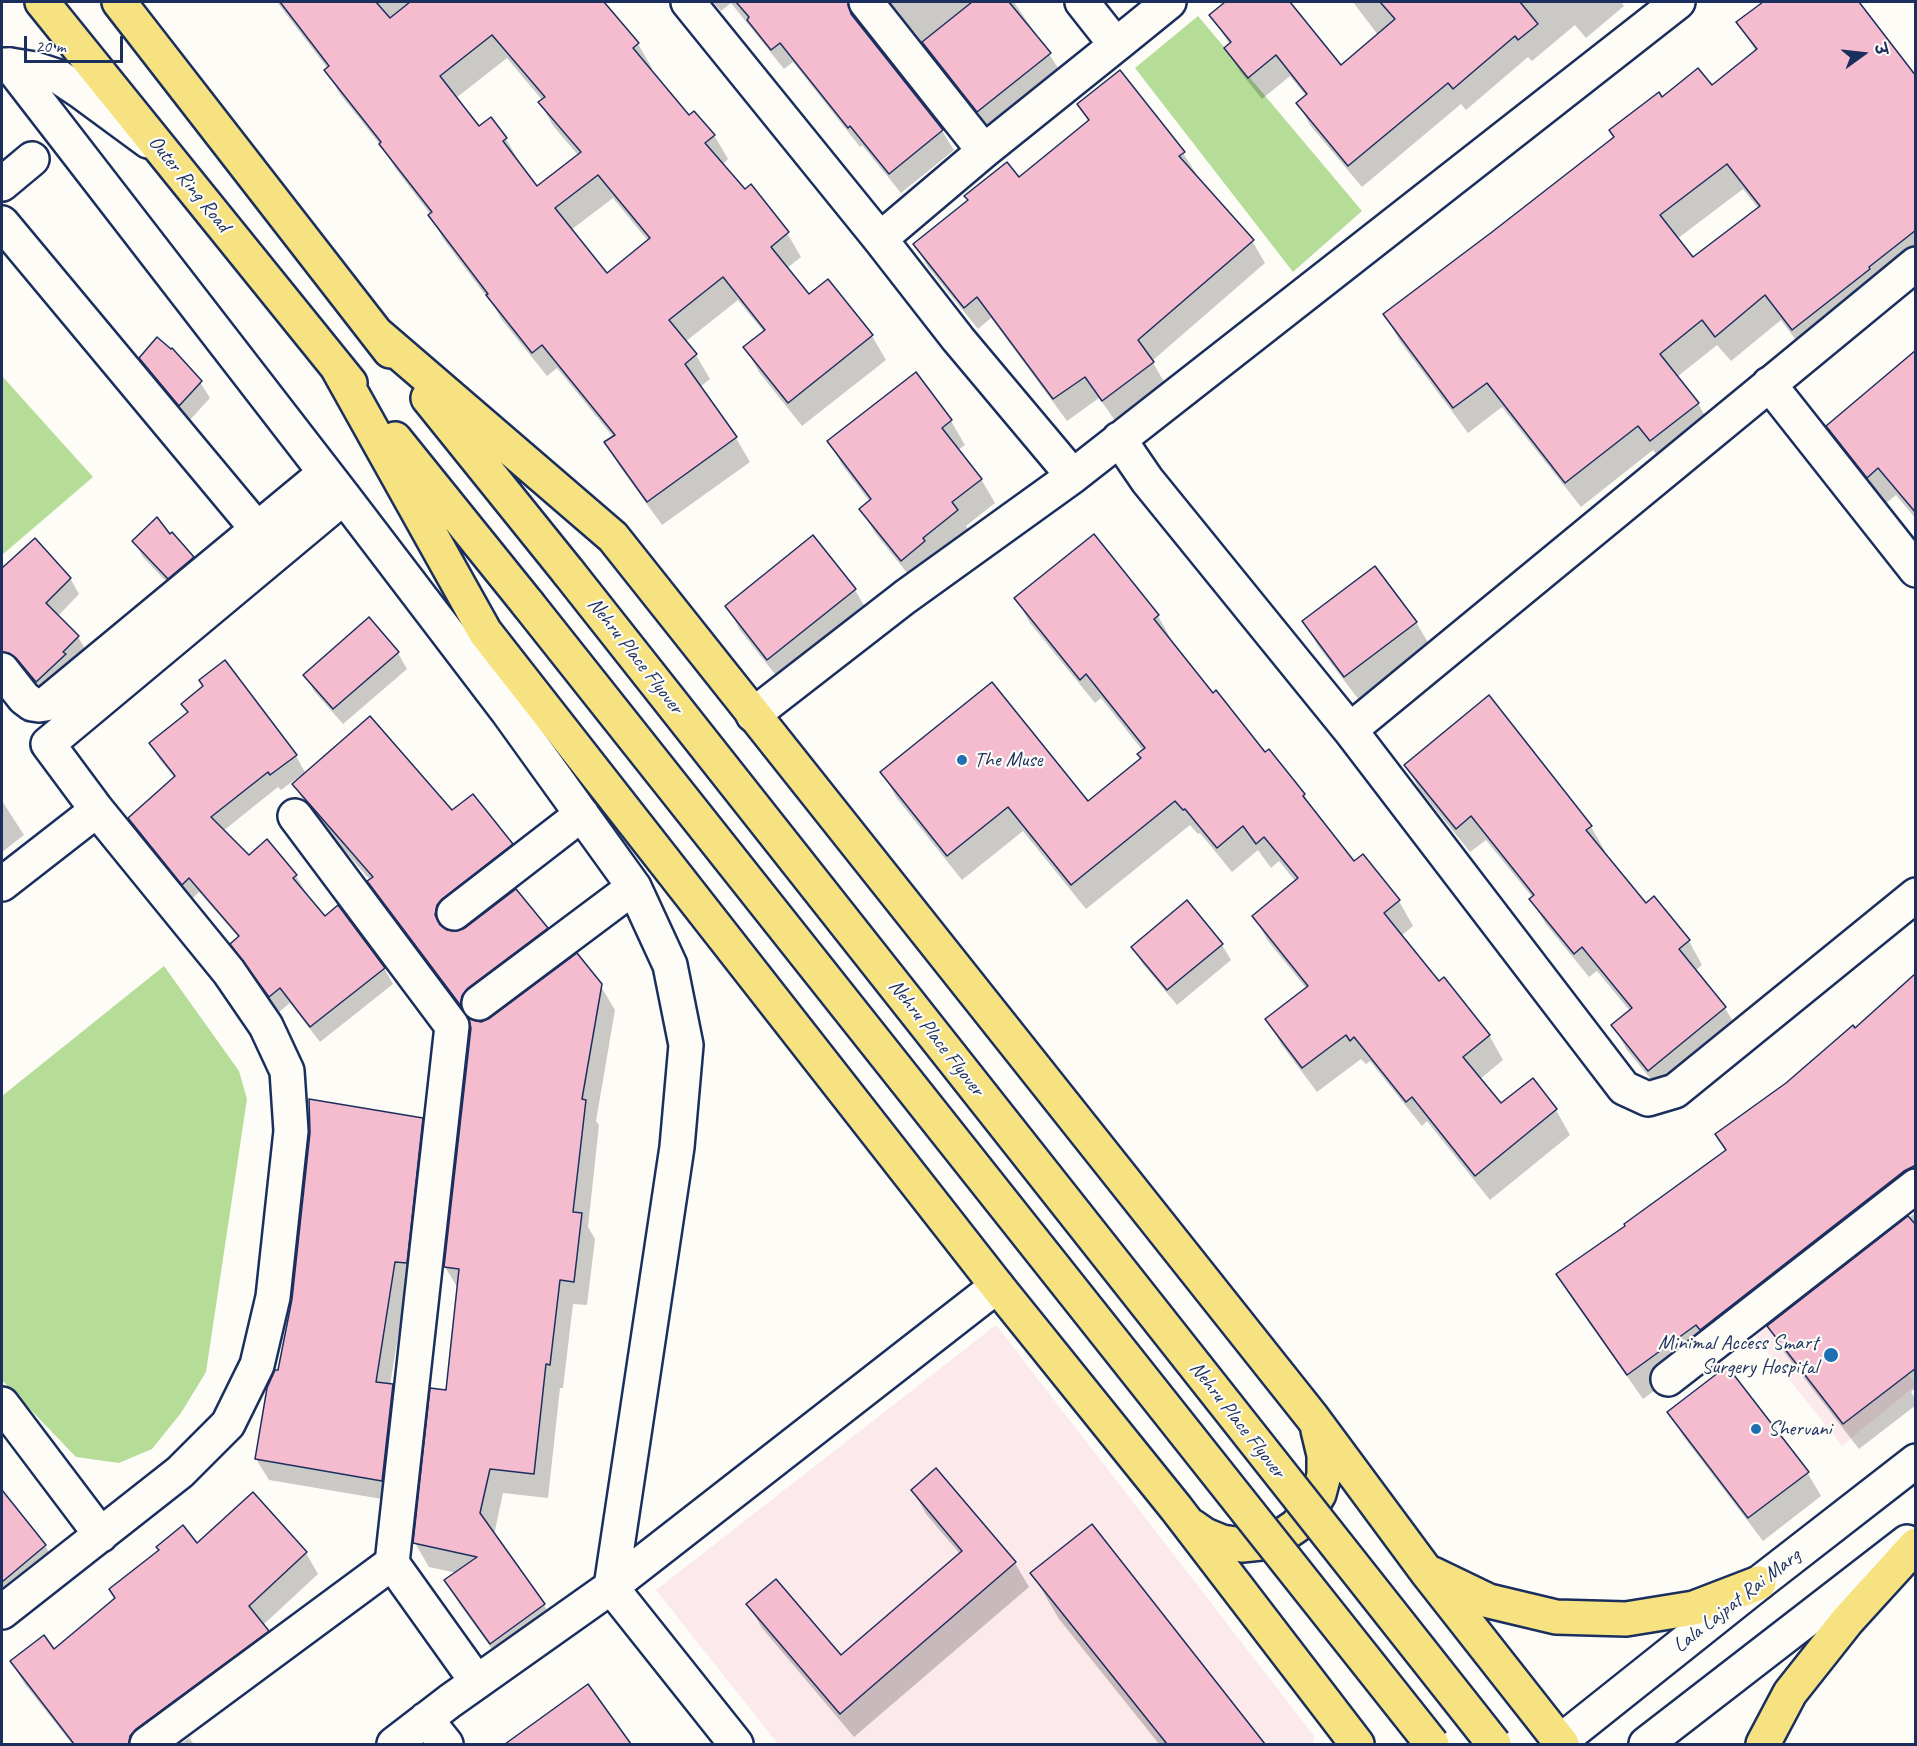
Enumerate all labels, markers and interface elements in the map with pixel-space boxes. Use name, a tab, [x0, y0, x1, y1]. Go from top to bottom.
scale bar	[27, 24, 126, 62]
north arrow	[1833, 24, 1893, 84]
text: 20 m	[35, 35, 66, 57]
text: उ	[1869, 42, 1891, 57]
street label: Outer Ring Road	[142, 131, 236, 237]
street label: Nehru Place Flyover	[582, 593, 688, 719]
place label: The Muse	[974, 747, 1042, 773]
marker: The Muse	[955, 753, 969, 767]
street label: Nehru Place Flyover	[883, 975, 989, 1101]
place label: Minimal Access Smart Surgery Hospital	[1658, 1330, 1818, 1380]
marker: Minimal Access Smart Surgery Hospital	[1822, 1346, 1840, 1364]
street label: Nehru Place Flyover	[1184, 1357, 1290, 1483]
place label: Shervani	[1768, 1416, 1832, 1442]
marker: Shervani	[1749, 1422, 1763, 1436]
street label: Lala Lajpat Rai Marg	[1668, 1543, 1806, 1659]

